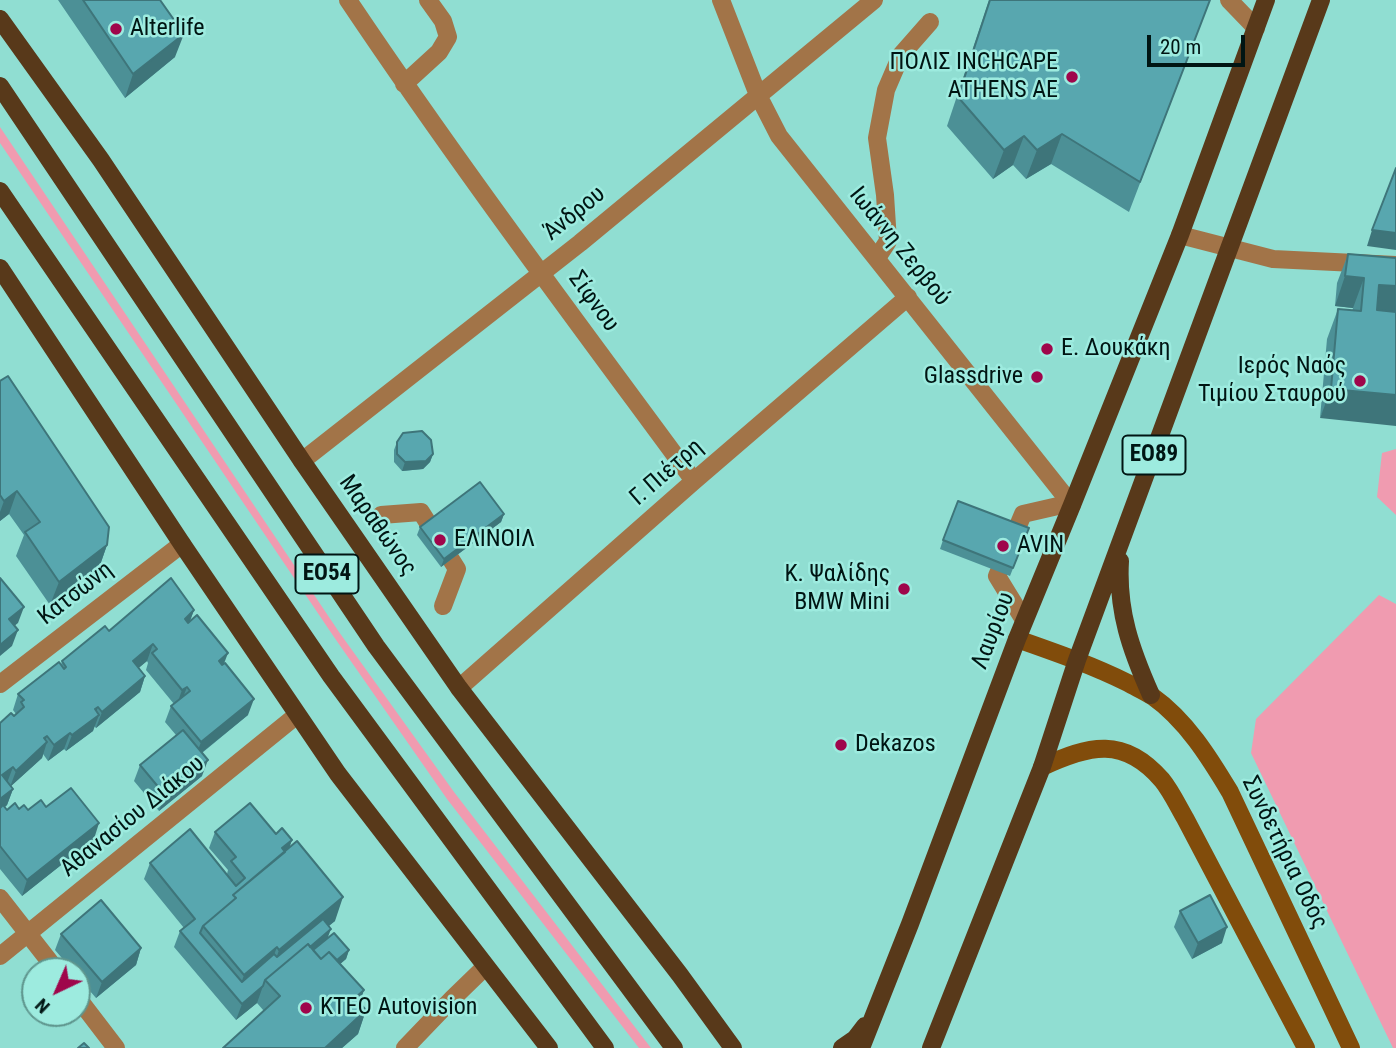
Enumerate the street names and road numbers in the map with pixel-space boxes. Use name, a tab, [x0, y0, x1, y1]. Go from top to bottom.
street label: Άνδρου	[538, 180, 612, 248]
street label: Ιωάννη Ζερβού	[842, 182, 956, 312]
street label: Σίφνου	[561, 266, 625, 338]
street label: Γ. Πιέτρη	[625, 433, 709, 513]
road number: ΕΟ89	[1122, 436, 1186, 475]
street label: Μαραθώνος	[332, 470, 422, 582]
road number: ΕΟ54	[296, 554, 358, 594]
street label: Κατσώνη	[33, 556, 119, 632]
street label: Λαυρίου	[966, 589, 1022, 673]
street label: Αθανασίου Διάκου	[55, 750, 211, 884]
street label: Συνδετήρια Οδός	[1235, 772, 1333, 934]

